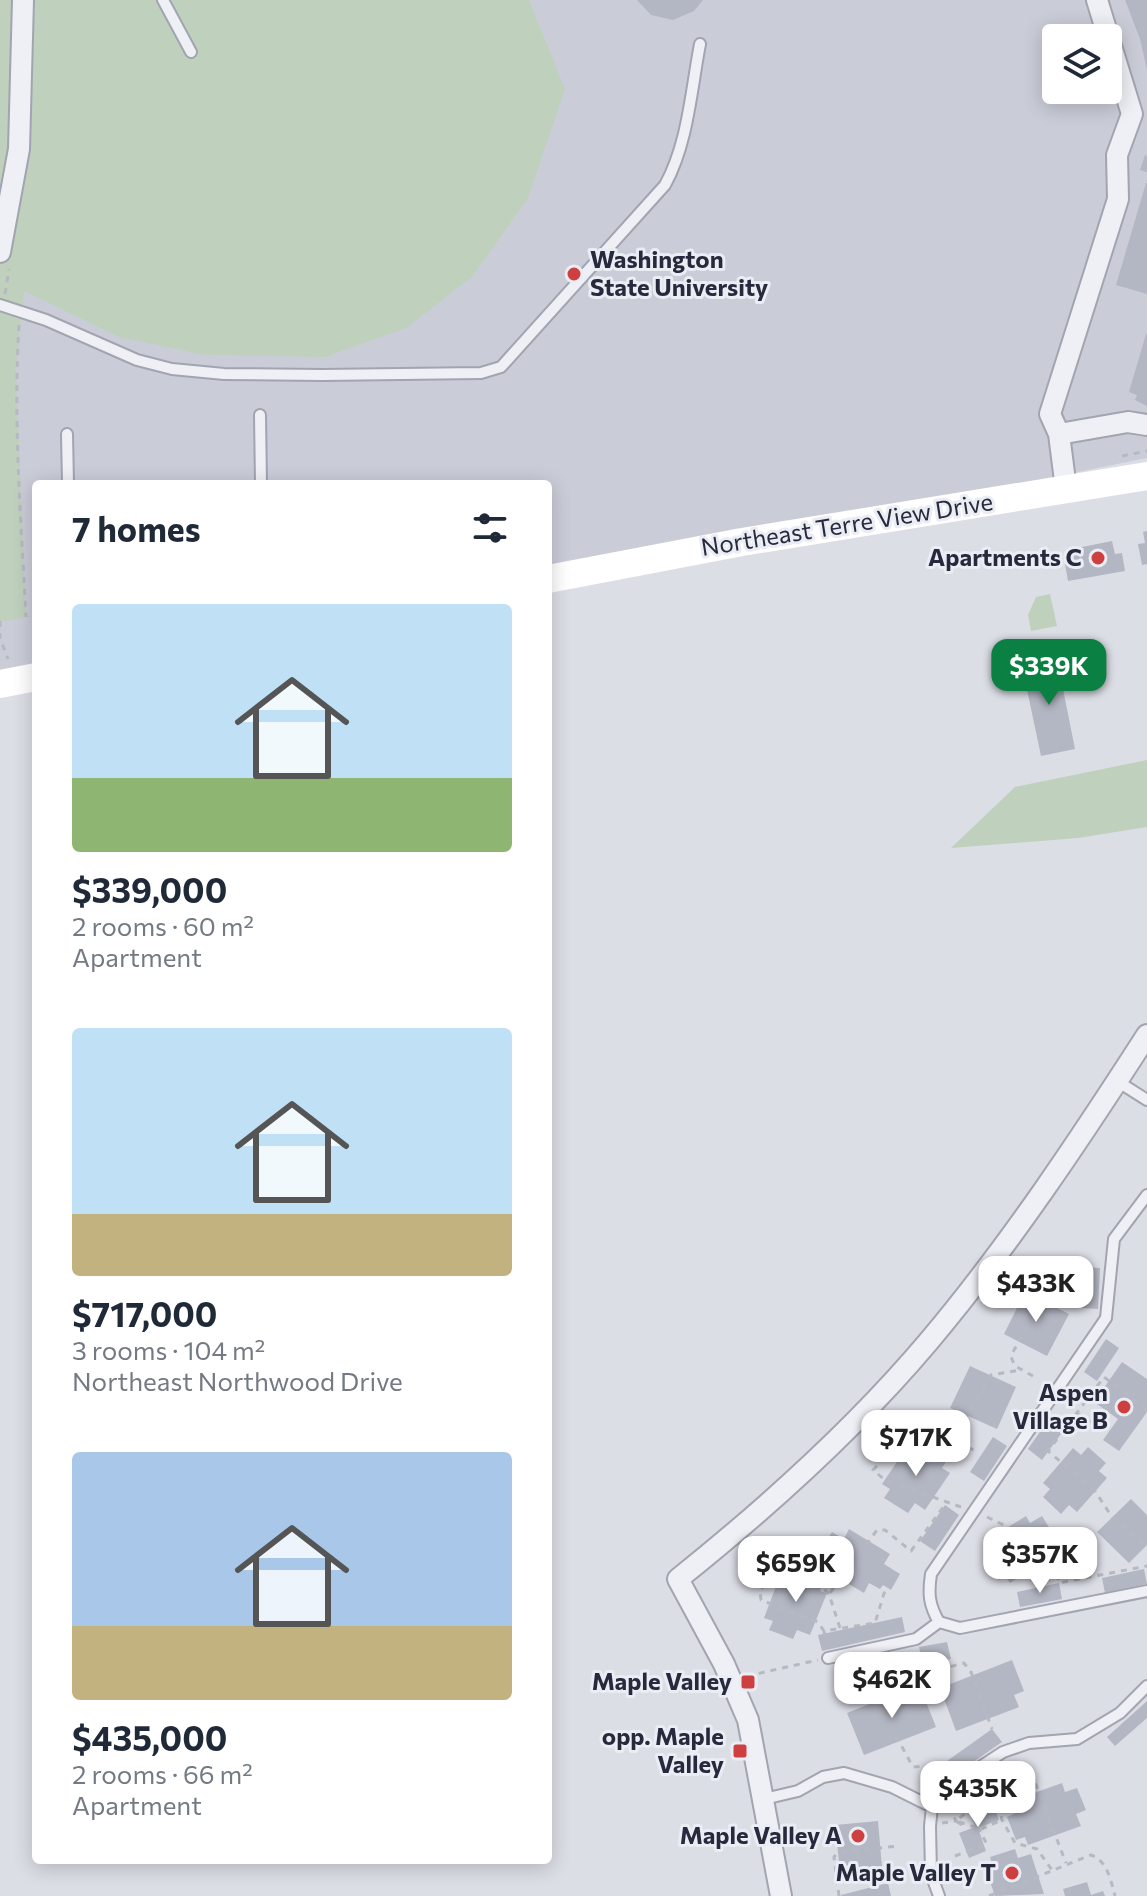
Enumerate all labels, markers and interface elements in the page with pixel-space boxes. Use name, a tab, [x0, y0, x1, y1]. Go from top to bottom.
map controls	[1042, 24, 1122, 104]
button: layers	[1042, 24, 1122, 104]
place label: Washington State University	[590, 244, 768, 301]
marker: Washington State University	[565, 265, 583, 283]
street label: Northeast Terre View Drive	[699, 486, 995, 561]
icon: filters	[468, 506, 512, 550]
text: 7 homes	[72, 507, 201, 549]
place label: Apartments C	[928, 542, 1082, 571]
marker: Apartments C	[1089, 549, 1107, 567]
pin: $339K	[993, 639, 1105, 707]
text: $339K	[1009, 649, 1089, 680]
icon: home	[220, 656, 364, 800]
text: $339,000	[72, 868, 227, 910]
text: 2 rooms · 60 m²	[72, 910, 254, 941]
text: Apartment	[72, 941, 202, 972]
icon: home	[220, 1080, 364, 1224]
pin: $433K	[980, 1256, 1092, 1324]
text: $433K	[996, 1266, 1076, 1297]
text: $717,000	[72, 1292, 217, 1334]
text: 3 rooms · 104 m²	[72, 1334, 265, 1365]
text: Northeast Northwood Drive	[72, 1365, 403, 1396]
place label: Aspen Village B	[1012, 1377, 1108, 1434]
marker: Aspen Village B	[1115, 1398, 1133, 1416]
pin: $717K	[860, 1410, 972, 1478]
text: $717K	[879, 1420, 953, 1451]
icon: home	[220, 1504, 364, 1648]
pin: $357K	[984, 1527, 1096, 1595]
pin: $659K	[740, 1536, 852, 1604]
text: $357K	[1001, 1537, 1079, 1568]
text: $659K	[756, 1546, 836, 1577]
pin: $462K	[836, 1652, 948, 1720]
text: $462K	[852, 1662, 932, 1693]
place label: Maple Valley	[592, 1666, 732, 1695]
marker: Maple Valley	[739, 1673, 757, 1691]
text: $435,000	[72, 1716, 227, 1758]
place label: opp. Maple Valley	[602, 1721, 724, 1778]
marker: opp. Maple Valley	[731, 1742, 749, 1760]
text: 2 rooms · 66 m²	[72, 1758, 253, 1789]
pin: $435K	[922, 1761, 1034, 1829]
text: $435K	[938, 1771, 1018, 1802]
text: Apartment	[72, 1789, 202, 1820]
place label: Maple Valley A	[680, 1820, 842, 1849]
marker: Maple Valley A	[849, 1827, 867, 1845]
place label: Maple Valley T	[836, 1857, 996, 1886]
marker: Maple Valley T	[1003, 1864, 1021, 1882]

